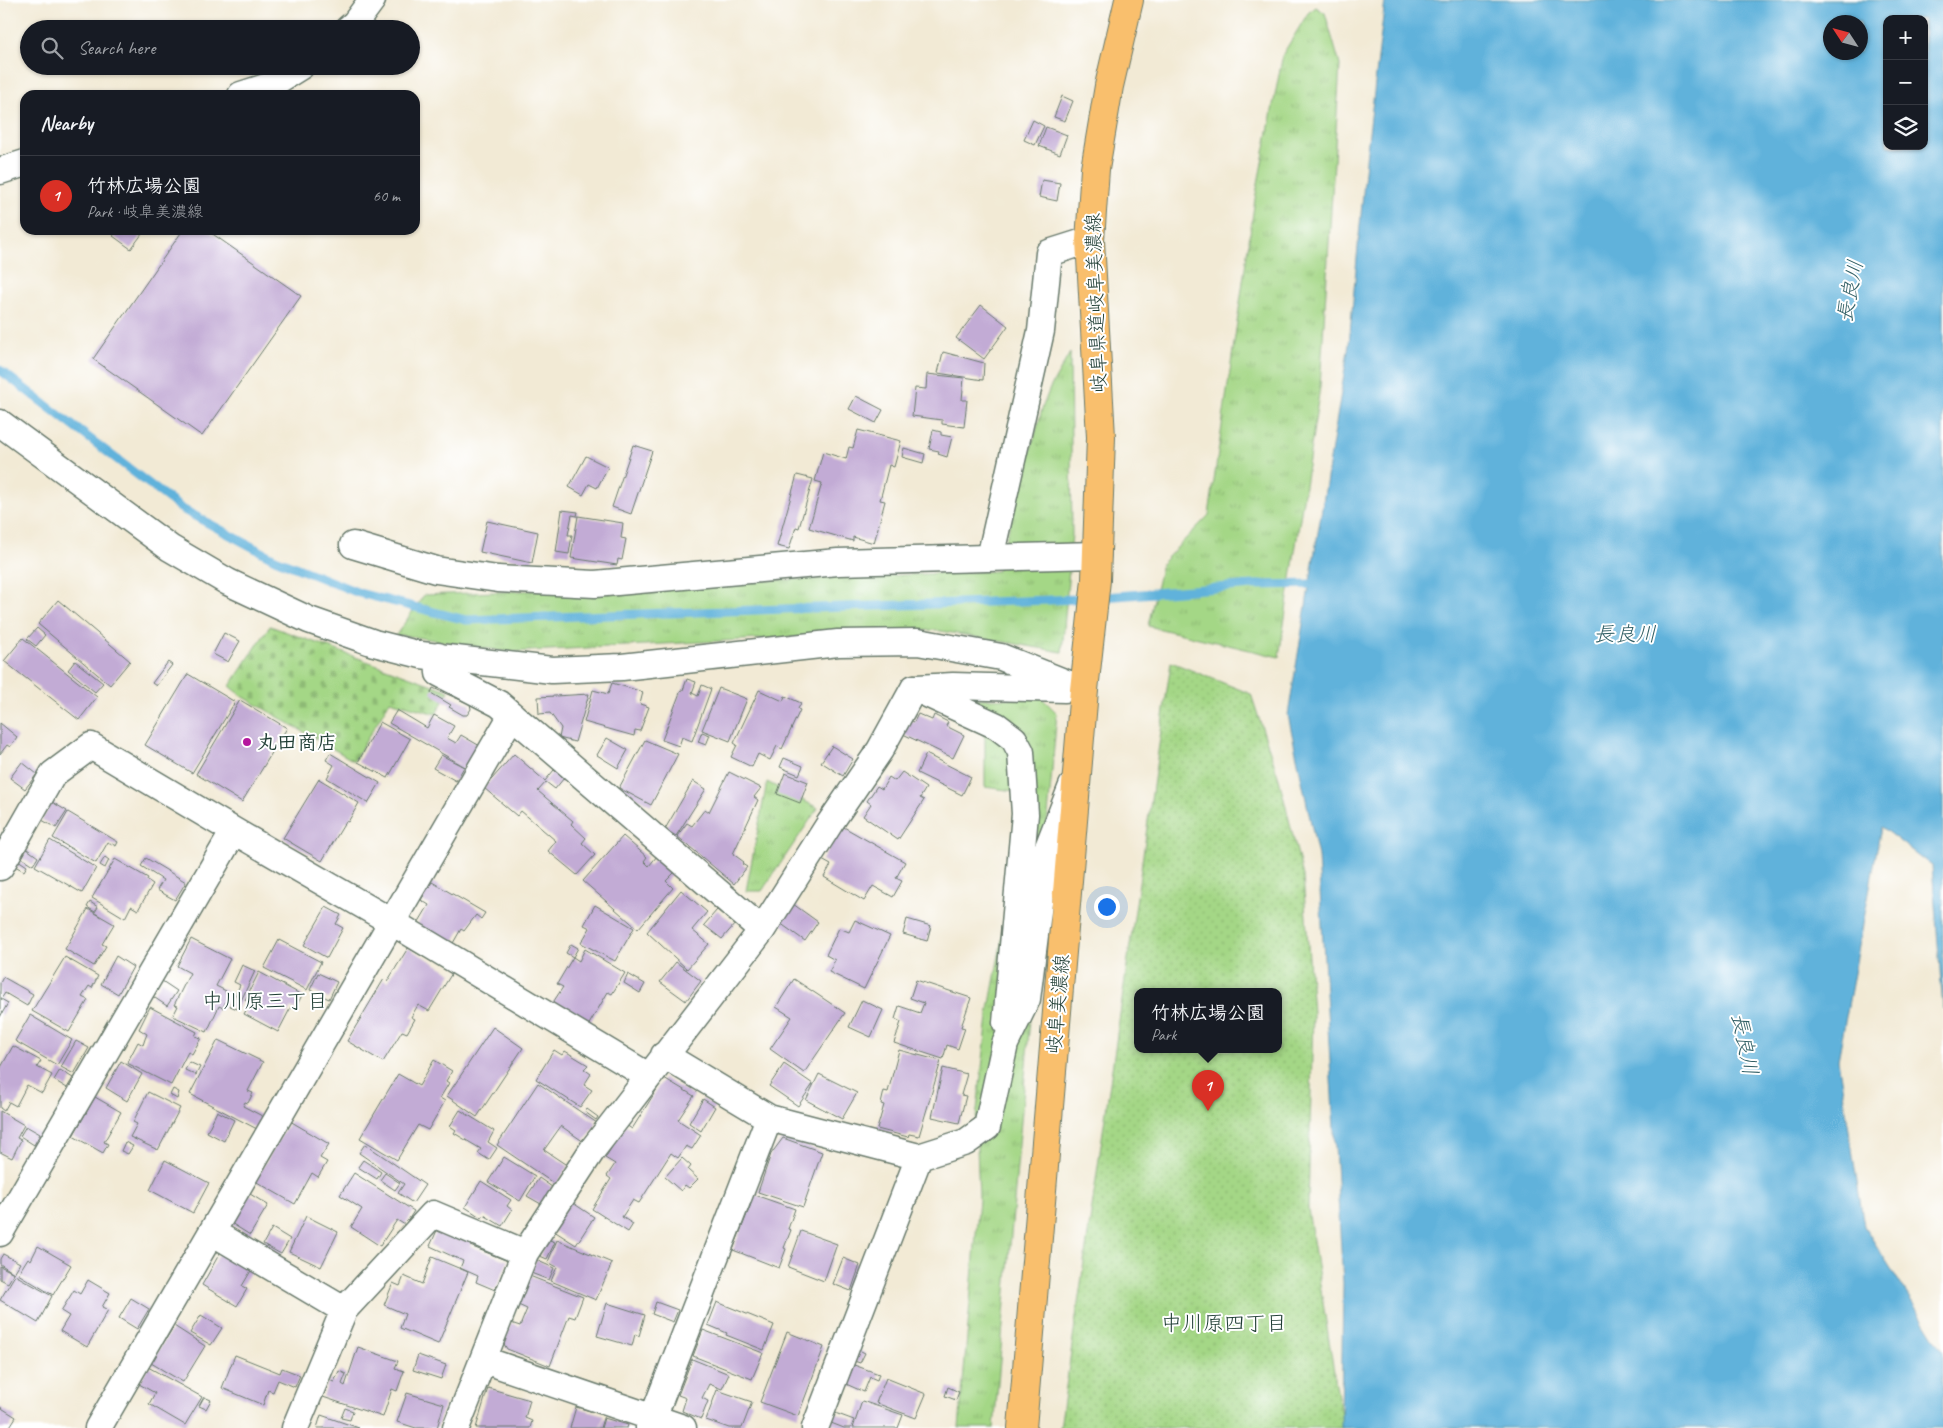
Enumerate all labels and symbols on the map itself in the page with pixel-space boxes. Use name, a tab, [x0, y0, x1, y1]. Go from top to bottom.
north arrow	[1823, 15, 1868, 60]
street label: 岐阜県道岐阜美濃線	[1080, 213, 1112, 393]
water label: 長良川	[1831, 258, 1869, 324]
water label: 長良川	[1594, 621, 1657, 647]
place label: 丸田商店	[257, 730, 337, 755]
marker: 丸田商店	[241, 736, 253, 748]
your location	[1094, 894, 1120, 920]
street label: 岐阜美濃線	[1041, 953, 1075, 1055]
district label: 中川原三丁目	[202, 988, 328, 1014]
water label: 長良川	[1726, 1011, 1764, 1077]
pin: 1	[1192, 1070, 1224, 1111]
district label: 中川原四丁目	[1161, 1310, 1287, 1336]

